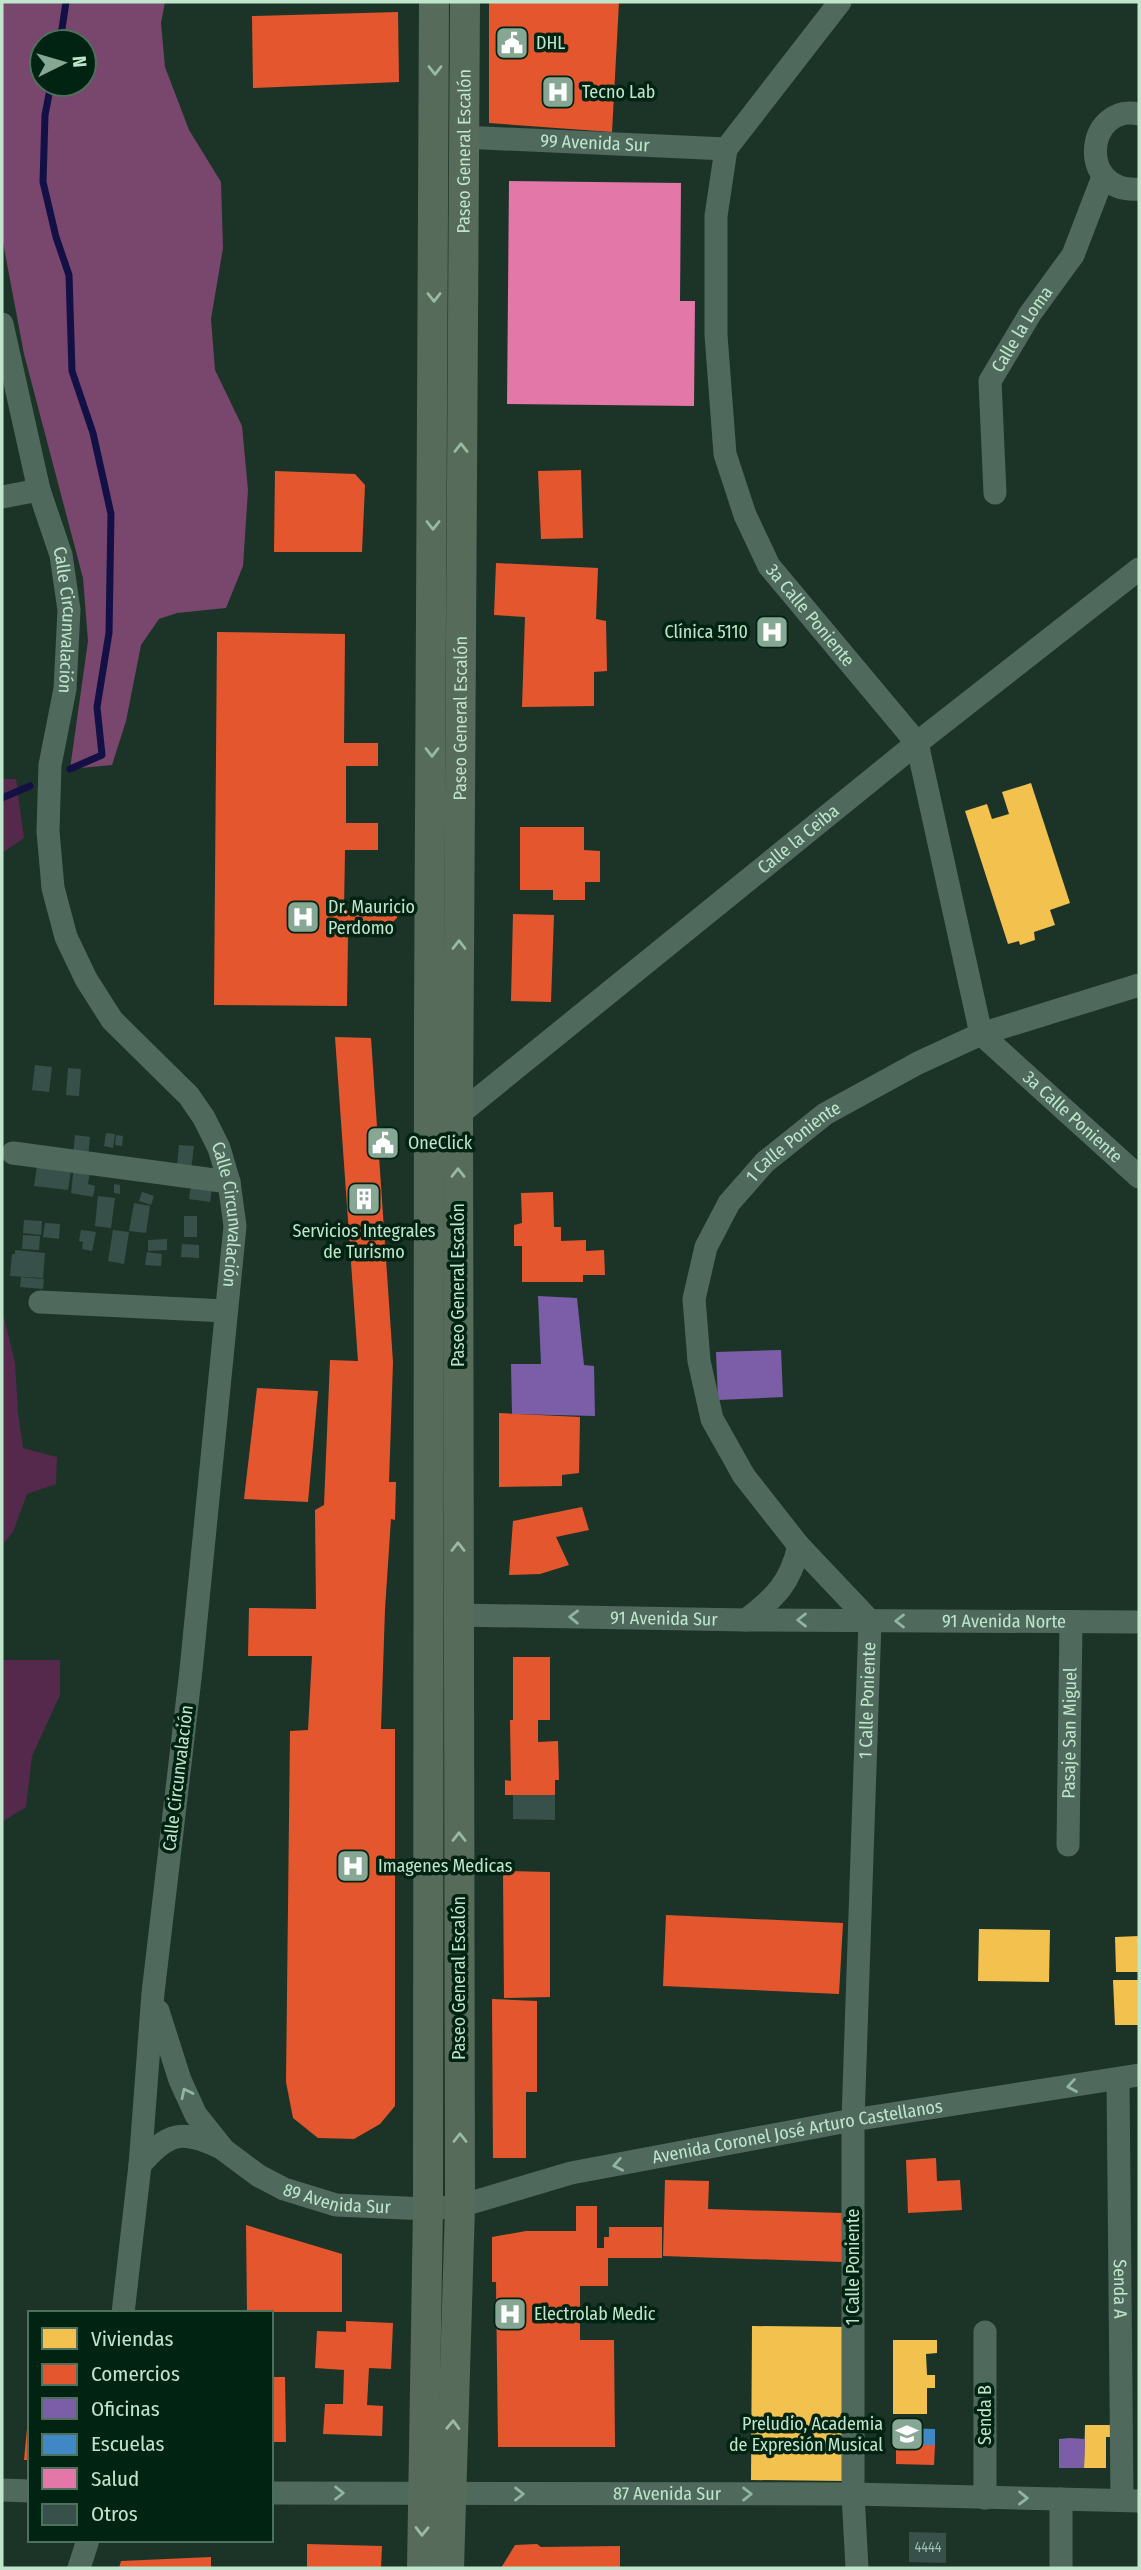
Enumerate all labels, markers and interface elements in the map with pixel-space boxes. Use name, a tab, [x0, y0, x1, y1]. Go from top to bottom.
public building icon: DHL	[493, 24, 531, 62]
north arrow	[28, 28, 98, 98]
place label: DHL	[536, 32, 565, 54]
text: N	[67, 55, 91, 68]
one-way arrow	[427, 65, 443, 76]
street label: Paseo General Escalón	[453, 69, 476, 233]
hospital icon: Tecno Lab	[539, 73, 577, 111]
place label: Tecno Lab	[582, 81, 655, 103]
street label: 99 Avenida Sur	[540, 130, 651, 157]
street label: Calle la Loma	[987, 282, 1058, 376]
one-way arrow	[426, 293, 442, 303]
one-way arrow	[453, 442, 469, 453]
one-way arrow	[425, 520, 441, 531]
street label: Calle Circunvalación	[48, 544, 80, 694]
street label: 3a Calle Poniente	[761, 560, 859, 671]
hospital icon: Clínica 5110	[753, 613, 791, 651]
place label: Clínica 5110	[665, 621, 748, 643]
street label: Paseo General Escalón	[449, 636, 472, 800]
one-way arrow	[424, 747, 439, 758]
street label: Calle la Ceiba	[753, 800, 844, 879]
place label: Dr. Mauricio Perdomo	[328, 896, 415, 939]
hospital icon: Dr. Mauricio Perdomo	[284, 898, 322, 936]
one-way arrow	[451, 939, 467, 950]
street label: 3a Calle Poniente	[1018, 1066, 1127, 1168]
street label: 1 Calle Poniente	[741, 1096, 845, 1187]
public building icon: OneClick	[364, 1124, 402, 1162]
place label: OneClick	[408, 1132, 473, 1154]
street label: Calle Circunvalación	[207, 1138, 246, 1288]
one-way arrow	[450, 1167, 466, 1177]
building icon: Servicios Integrales de Turismo	[345, 1180, 383, 1218]
street label: Paseo General Escalón	[447, 1203, 469, 1367]
place label: Servicios Integrales de Turismo	[292, 1220, 436, 1263]
one-way arrow	[450, 1541, 466, 1552]
street label: 91 Avenida Sur	[610, 1607, 719, 1631]
one-way arrow	[569, 1610, 580, 1625]
street label: 91 Avenida Norte	[942, 1610, 1066, 1633]
one-way arrow	[796, 1612, 806, 1628]
one-way arrow	[894, 1613, 904, 1629]
street label: 1 Calle Poniente	[854, 1642, 880, 1759]
street label: Pasaje San Miguel	[1058, 1667, 1081, 1799]
street label: Calle Circunvalación	[158, 1704, 198, 1852]
one-way arrow	[451, 1831, 467, 1842]
hospital icon: Imagenes Medicas	[334, 1847, 372, 1885]
place label: Imagenes Medicas	[378, 1855, 513, 1877]
street label: Paseo General Escalón	[448, 1896, 470, 2060]
one-way arrow	[1066, 2078, 1078, 2093]
one-way arrow	[181, 2088, 195, 2101]
street label: Avenida Coronel José Arturo Castellanos	[650, 2095, 944, 2169]
one-way arrow	[452, 2132, 468, 2143]
one-way arrow	[612, 2156, 624, 2171]
street label: 89 Avenida Sur	[281, 2178, 392, 2218]
street label: 1 Calle Poniente	[842, 2209, 864, 2325]
street label: Senda A	[1109, 2259, 1131, 2319]
hospital icon: Electrolab Medic	[491, 2295, 529, 2333]
place label: Electrolab Medic	[534, 2303, 656, 2325]
legend	[28, 2311, 273, 2542]
text: Viviendas	[91, 2326, 173, 2352]
text: Comercios	[91, 2361, 180, 2387]
street label: Senda B	[974, 2385, 996, 2445]
text: Oficinas	[91, 2396, 160, 2422]
place label: Preludio, Academia de Expresión Musical	[729, 2413, 883, 2456]
school or university icon: Preludio, Academia de Expresión Musical	[888, 2415, 926, 2453]
one-way arrow	[446, 2420, 461, 2431]
text: Escuelas	[91, 2431, 164, 2457]
text: Salud	[91, 2466, 139, 2492]
street label: 87 Avenida Sur	[613, 2483, 722, 2505]
one-way arrow	[335, 2485, 345, 2501]
one-way arrow	[514, 2486, 525, 2502]
one-way arrow	[742, 2486, 752, 2502]
one-way arrow	[1018, 2490, 1029, 2506]
text: Otros	[91, 2501, 138, 2527]
one-way arrow	[414, 2526, 430, 2537]
house number: 4444	[914, 2539, 942, 2556]

